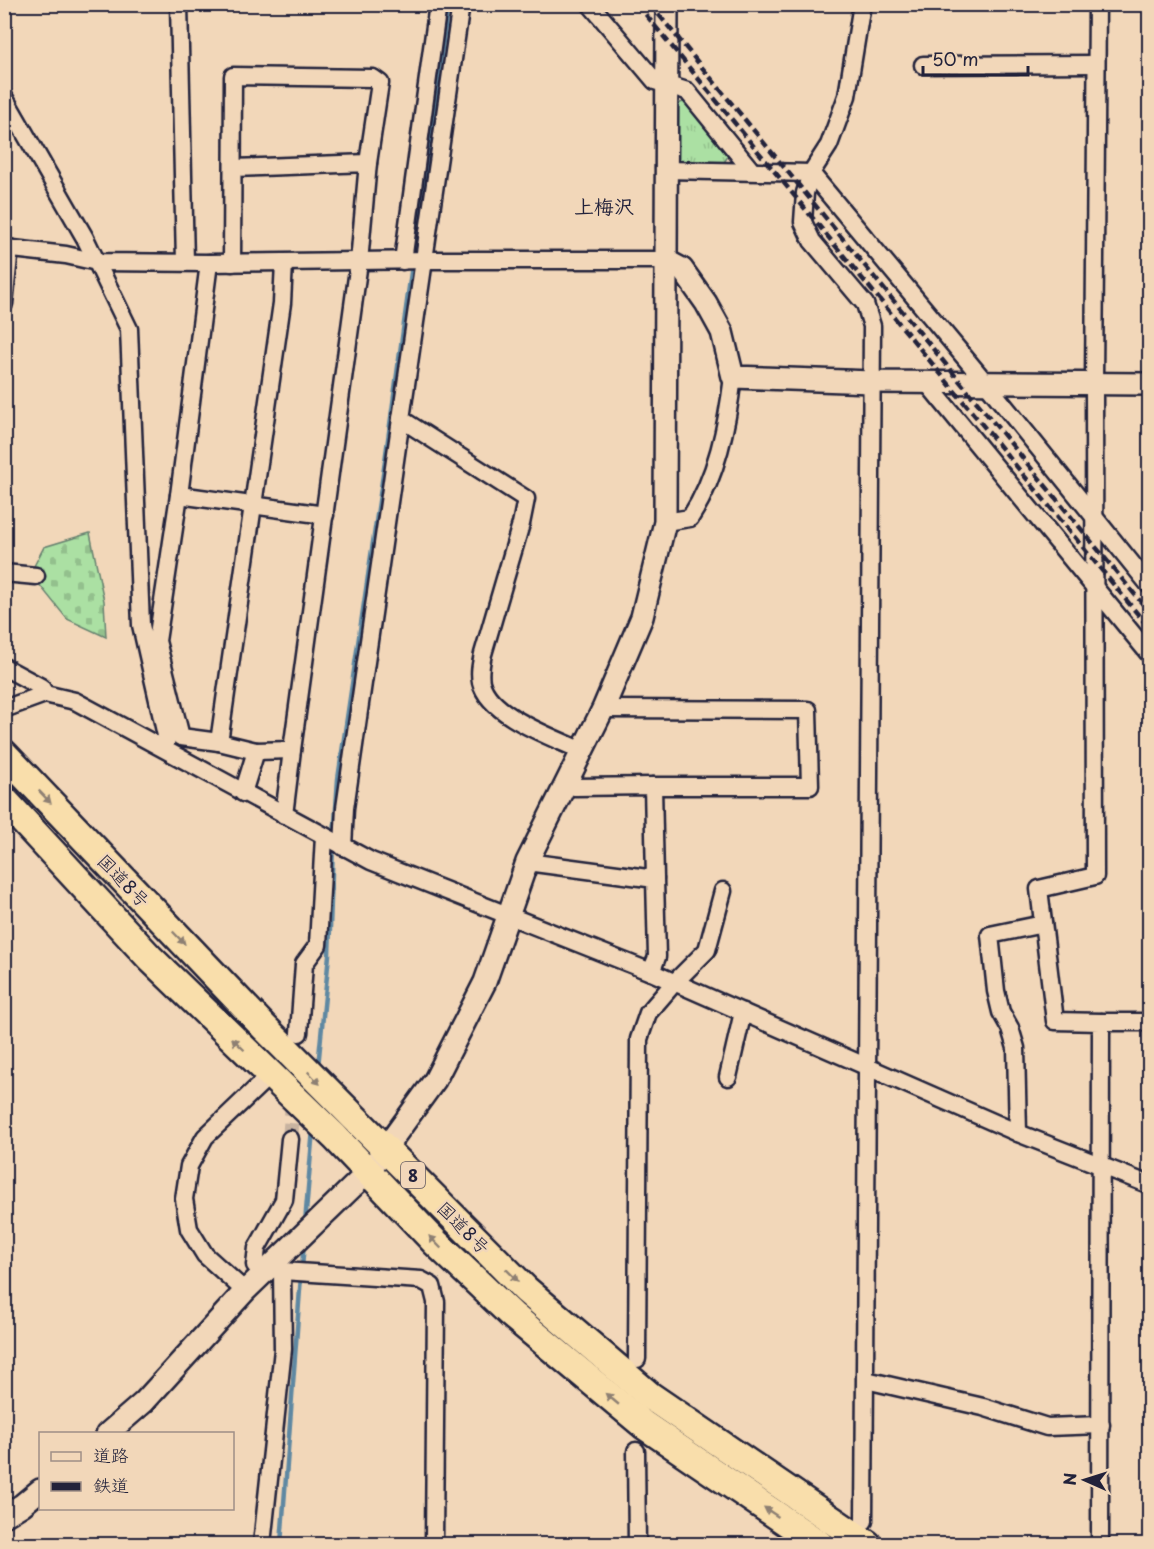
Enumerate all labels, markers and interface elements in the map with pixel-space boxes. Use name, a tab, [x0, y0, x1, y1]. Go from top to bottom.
scale bar	[923, 39, 1028, 77]
text: 50 m	[932, 45, 979, 72]
district label: 上梅沢	[574, 191, 634, 221]
one-way arrow	[37, 789, 51, 803]
street label: 国道8号	[92, 847, 156, 913]
one-way arrow	[172, 930, 186, 945]
one-way arrow	[232, 1037, 246, 1051]
one-way arrow	[307, 1071, 321, 1085]
road number: 8	[401, 1162, 425, 1188]
street label: 国道8号	[431, 1194, 497, 1260]
one-way arrow	[428, 1235, 442, 1249]
one-way arrow	[505, 1268, 519, 1283]
one-way arrow	[604, 1392, 620, 1405]
legend	[39, 1432, 234, 1510]
text: 道路	[93, 1441, 129, 1468]
north arrow	[1055, 1450, 1115, 1510]
text: 鉄道	[93, 1471, 129, 1498]
text: N	[1057, 1472, 1081, 1486]
one-way arrow	[762, 1506, 779, 1517]

